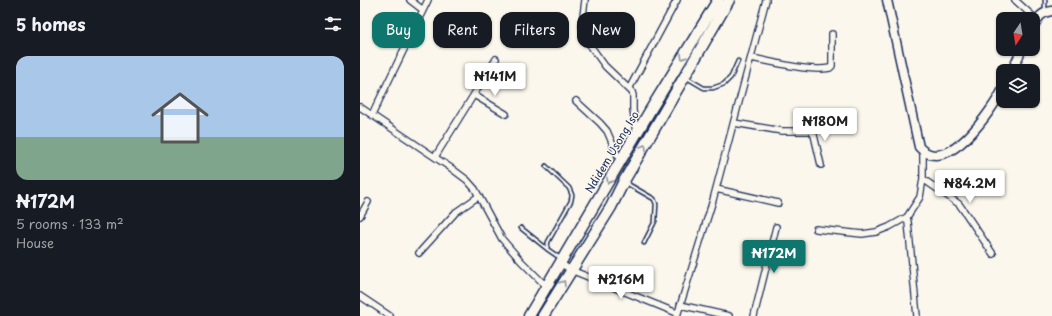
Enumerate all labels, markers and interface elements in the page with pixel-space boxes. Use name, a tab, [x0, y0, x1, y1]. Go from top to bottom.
text: 5 homes	[16, 11, 86, 37]
chip: Buy	[372, 12, 425, 48]
chip: Rent	[433, 12, 492, 48]
chip: Filters	[500, 12, 569, 48]
chip: New	[577, 12, 635, 48]
north arrow	[996, 12, 1040, 56]
map controls	[996, 12, 1040, 108]
icon: filters	[322, 13, 344, 35]
one-way arrow	[681, 53, 688, 60]
pin: ₦141M	[467, 63, 523, 97]
button: layers	[996, 64, 1040, 108]
text: ₦141M	[474, 66, 516, 85]
icon: home	[144, 82, 216, 154]
street label: Ndidem Usong Iso	[580, 107, 643, 196]
pin: ₦180M	[797, 108, 853, 142]
text: ₦180M	[802, 111, 848, 130]
one-way arrow	[640, 144, 647, 151]
pin: ₦84.2M	[937, 170, 1003, 204]
text: ₦84.2M	[944, 173, 996, 192]
one-way arrow	[607, 177, 614, 184]
text: ₦172M	[16, 188, 75, 214]
text: 5 rooms · 133 m²	[16, 214, 124, 233]
text: House	[16, 233, 54, 252]
pin: ₦172M	[746, 240, 802, 274]
text: ₦172M	[751, 243, 797, 262]
pin: ₦216M	[593, 266, 649, 300]
text: ₦216M	[598, 269, 644, 288]
one-way arrow	[559, 280, 566, 287]

